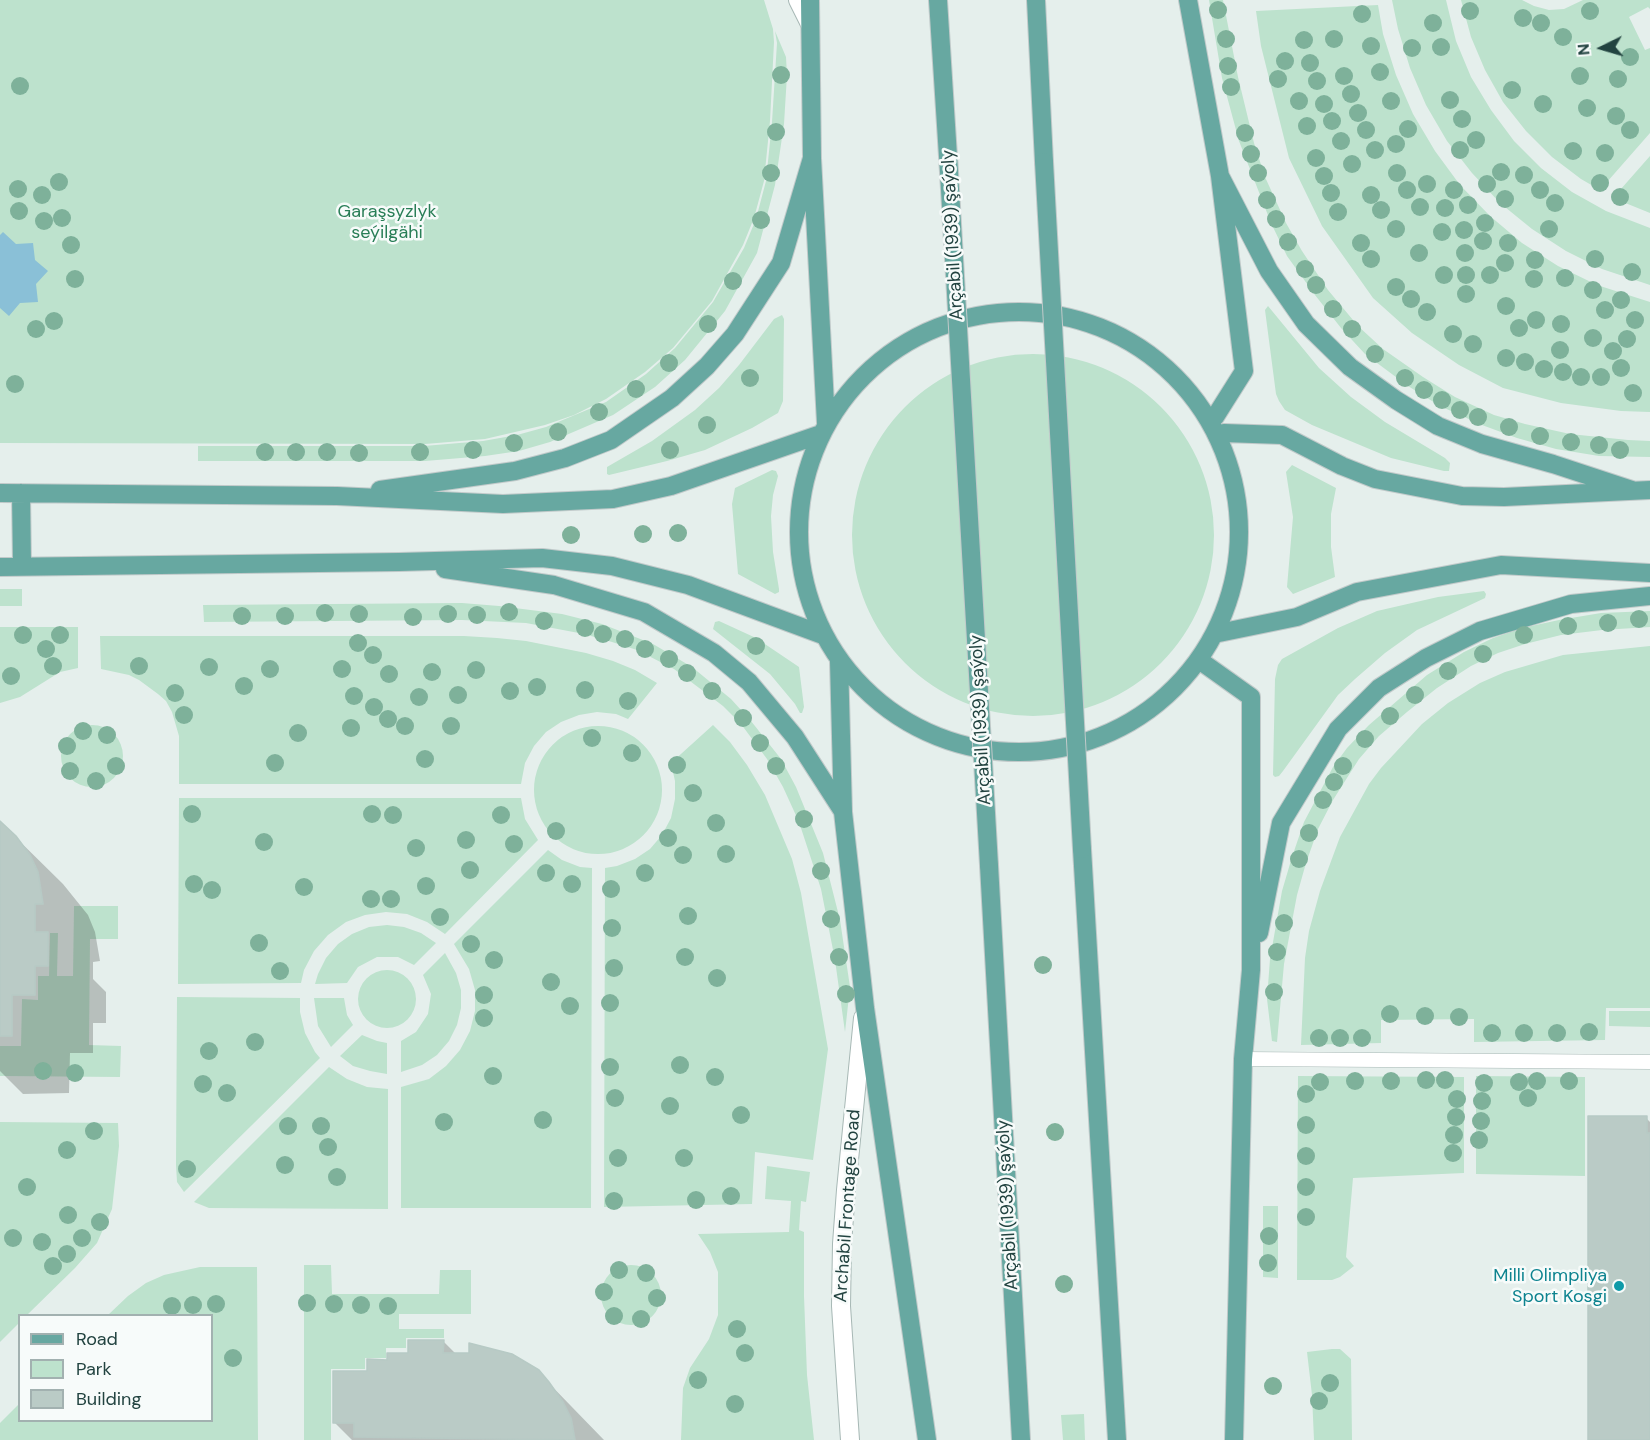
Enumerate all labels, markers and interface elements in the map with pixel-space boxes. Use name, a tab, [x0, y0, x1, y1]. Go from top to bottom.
north arrow	[1572, 18, 1632, 78]
text: N	[1573, 43, 1595, 56]
street label: Arçabil (1939) şaýoly	[938, 149, 968, 321]
park label: Garaşsyzlyk seýilgähi	[338, 201, 436, 244]
street label: Arçabil (1939) şaýoly	[966, 634, 996, 806]
street label: Archabil Frontage Road	[830, 1109, 866, 1303]
street label: Arçabil (1939) şaýoly	[993, 1119, 1023, 1291]
place label: Milli Olimpliya Sport Kosgi	[1493, 1265, 1607, 1308]
marker: Milli Olimpliya Sport Kosgi	[1612, 1279, 1626, 1293]
legend	[18, 1314, 213, 1422]
text: Road	[76, 1327, 118, 1351]
text: Park	[76, 1357, 112, 1381]
text: Building	[76, 1387, 141, 1411]

